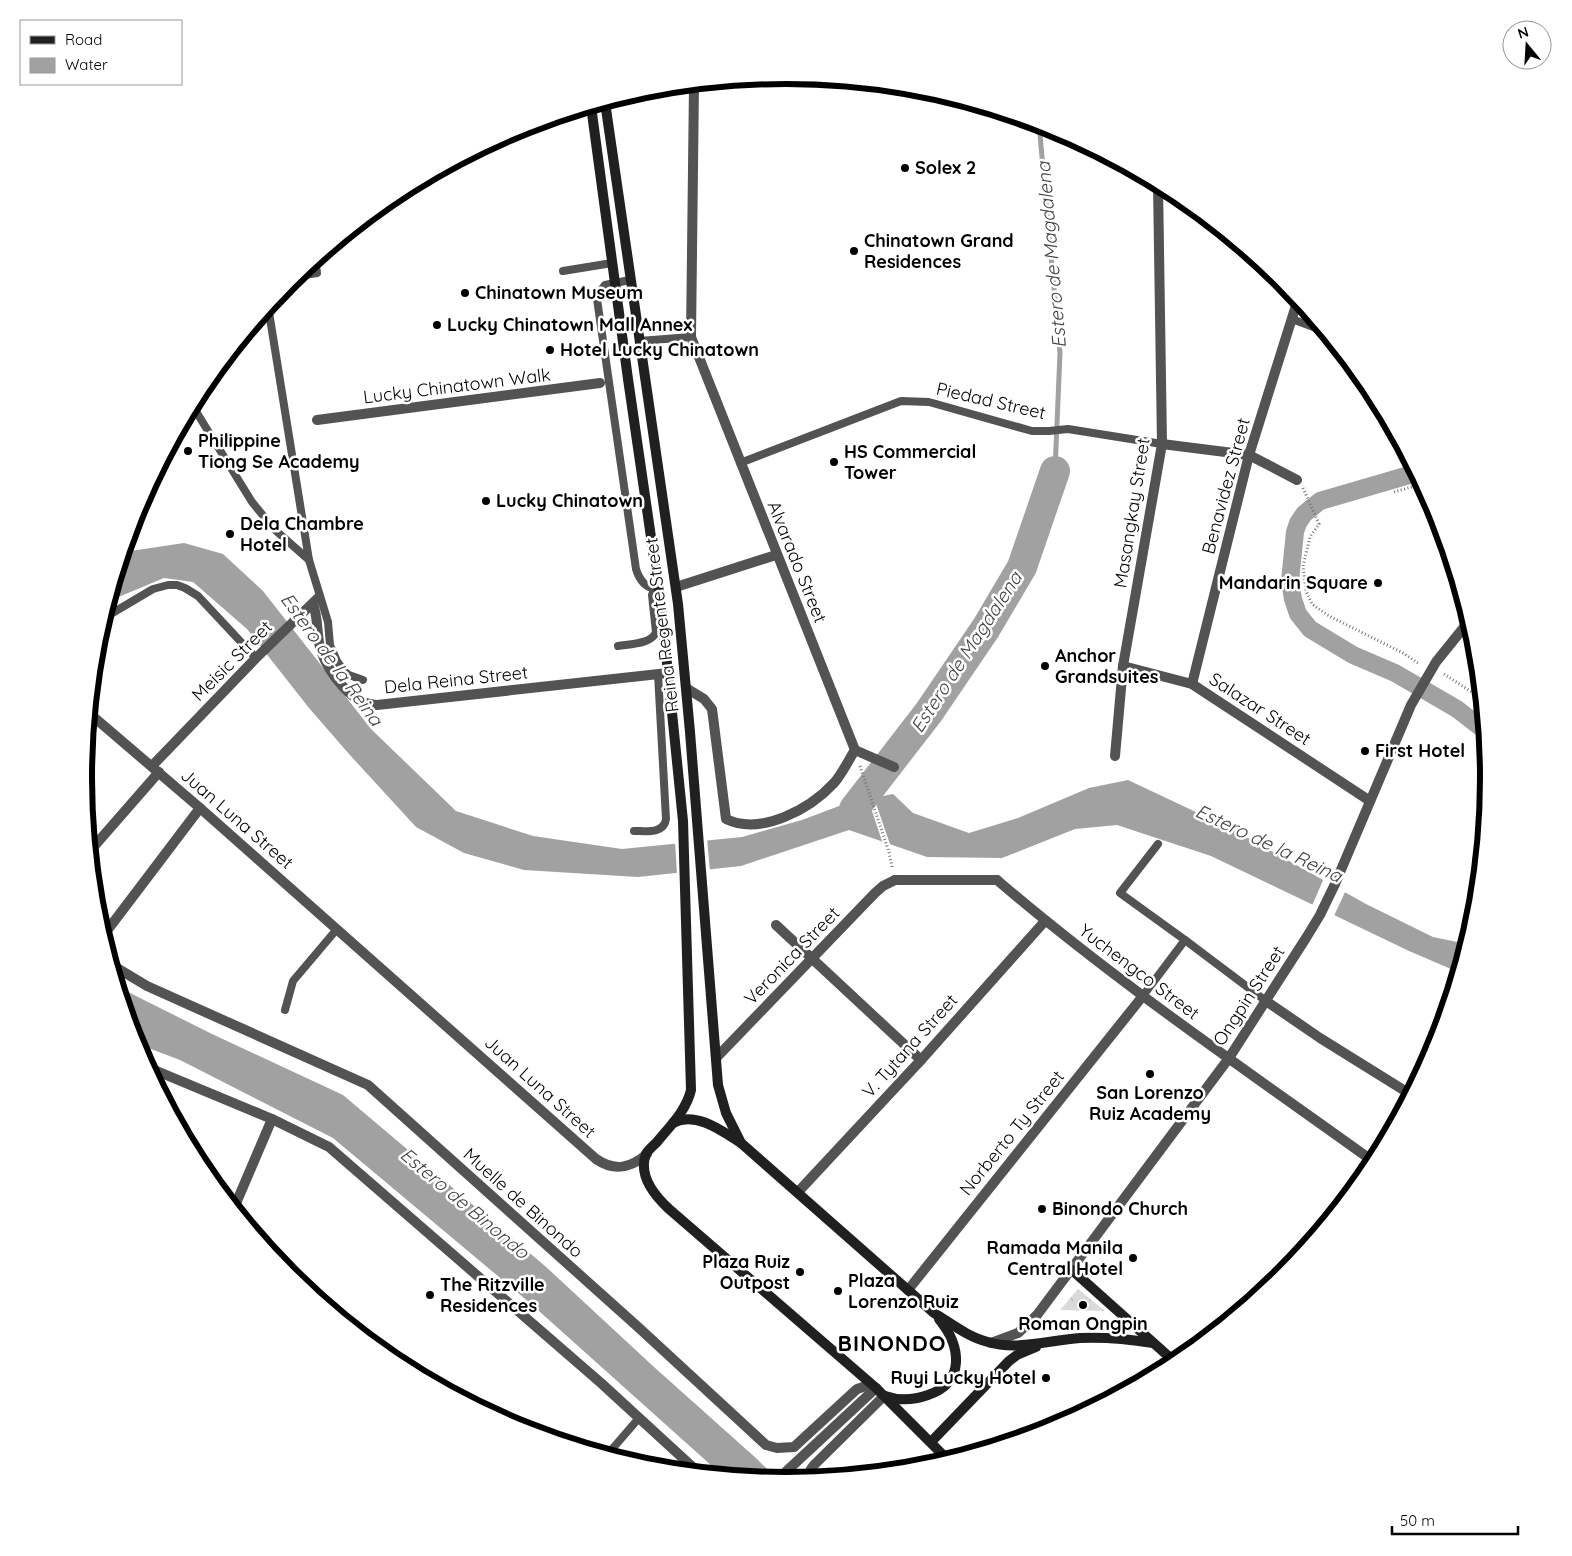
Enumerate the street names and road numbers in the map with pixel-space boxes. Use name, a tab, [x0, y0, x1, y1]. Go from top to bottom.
street label: Lucky Chinatown Walk	[362, 363, 552, 408]
street label: Piedad Street	[934, 377, 1048, 424]
street label: Benavidez Street	[1196, 415, 1255, 557]
street label: Masangkay Street	[1108, 436, 1155, 590]
street label: Alvarado Street	[763, 498, 832, 626]
street label: Reina Regente Street	[639, 536, 684, 714]
street label: Meisic Street	[187, 616, 277, 706]
street label: Dela Reina Street	[383, 661, 529, 698]
street label: Salazar Street	[1205, 667, 1315, 750]
street label: Juan Luna Street	[176, 763, 298, 874]
street label: Veronica Street	[739, 902, 844, 1010]
street label: Yuchengco Street	[1074, 919, 1204, 1024]
street label: Ongpin Street	[1208, 941, 1289, 1050]
street label: V. Tytana Street	[857, 989, 962, 1102]
street label: Juan Luna Street	[480, 1031, 601, 1143]
street label: Norberto Ty Street	[954, 1066, 1069, 1200]
street label: Muelle de Binondo	[459, 1143, 588, 1263]

